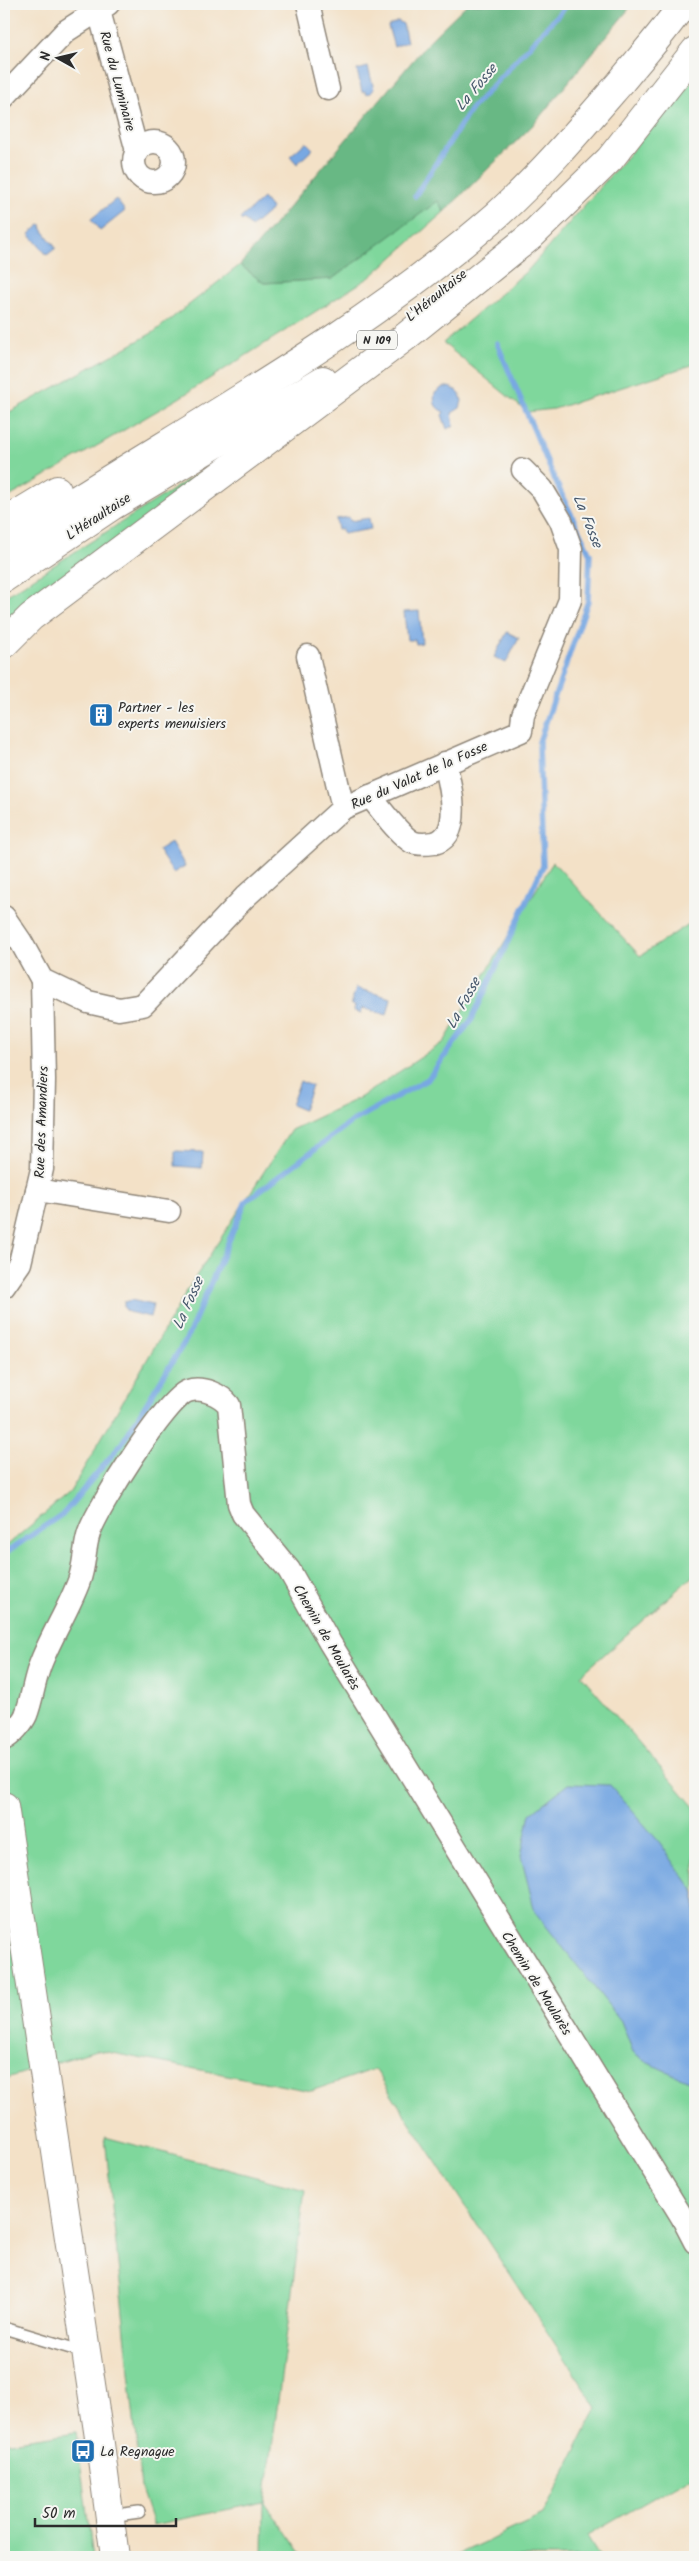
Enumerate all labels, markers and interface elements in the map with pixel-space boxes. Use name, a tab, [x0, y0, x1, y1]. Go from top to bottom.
street label: Rue du Luminaire	[93, 29, 141, 135]
north arrow	[32, 32, 82, 82]
text: N	[35, 50, 58, 62]
water label: La Fosse	[450, 58, 505, 117]
street label: L'Héraultaise	[401, 263, 473, 328]
road number: N 109	[357, 330, 397, 350]
street label: L'Héraultaise	[61, 487, 136, 546]
water label: La Fosse	[566, 491, 609, 553]
place label: Partner - les experts menuisiers	[118, 697, 226, 735]
building icon: Partner - les experts menuisiers	[88, 702, 114, 728]
street label: Rue du Valat de la Fosse	[348, 736, 492, 816]
water label: La Fosse	[440, 972, 488, 1034]
street label: Rue des Amandiers	[29, 1065, 55, 1179]
water label: La Fosse	[167, 1272, 212, 1334]
street label: Chemin de Moularès	[287, 1580, 366, 1695]
street label: Chemin de Moularès	[495, 1927, 577, 2040]
bus stop icon: La Regnague	[70, 2438, 96, 2464]
place label: La Regnague	[100, 2441, 175, 2463]
scale bar	[35, 2496, 176, 2528]
text: 50 m	[42, 2502, 76, 2526]

